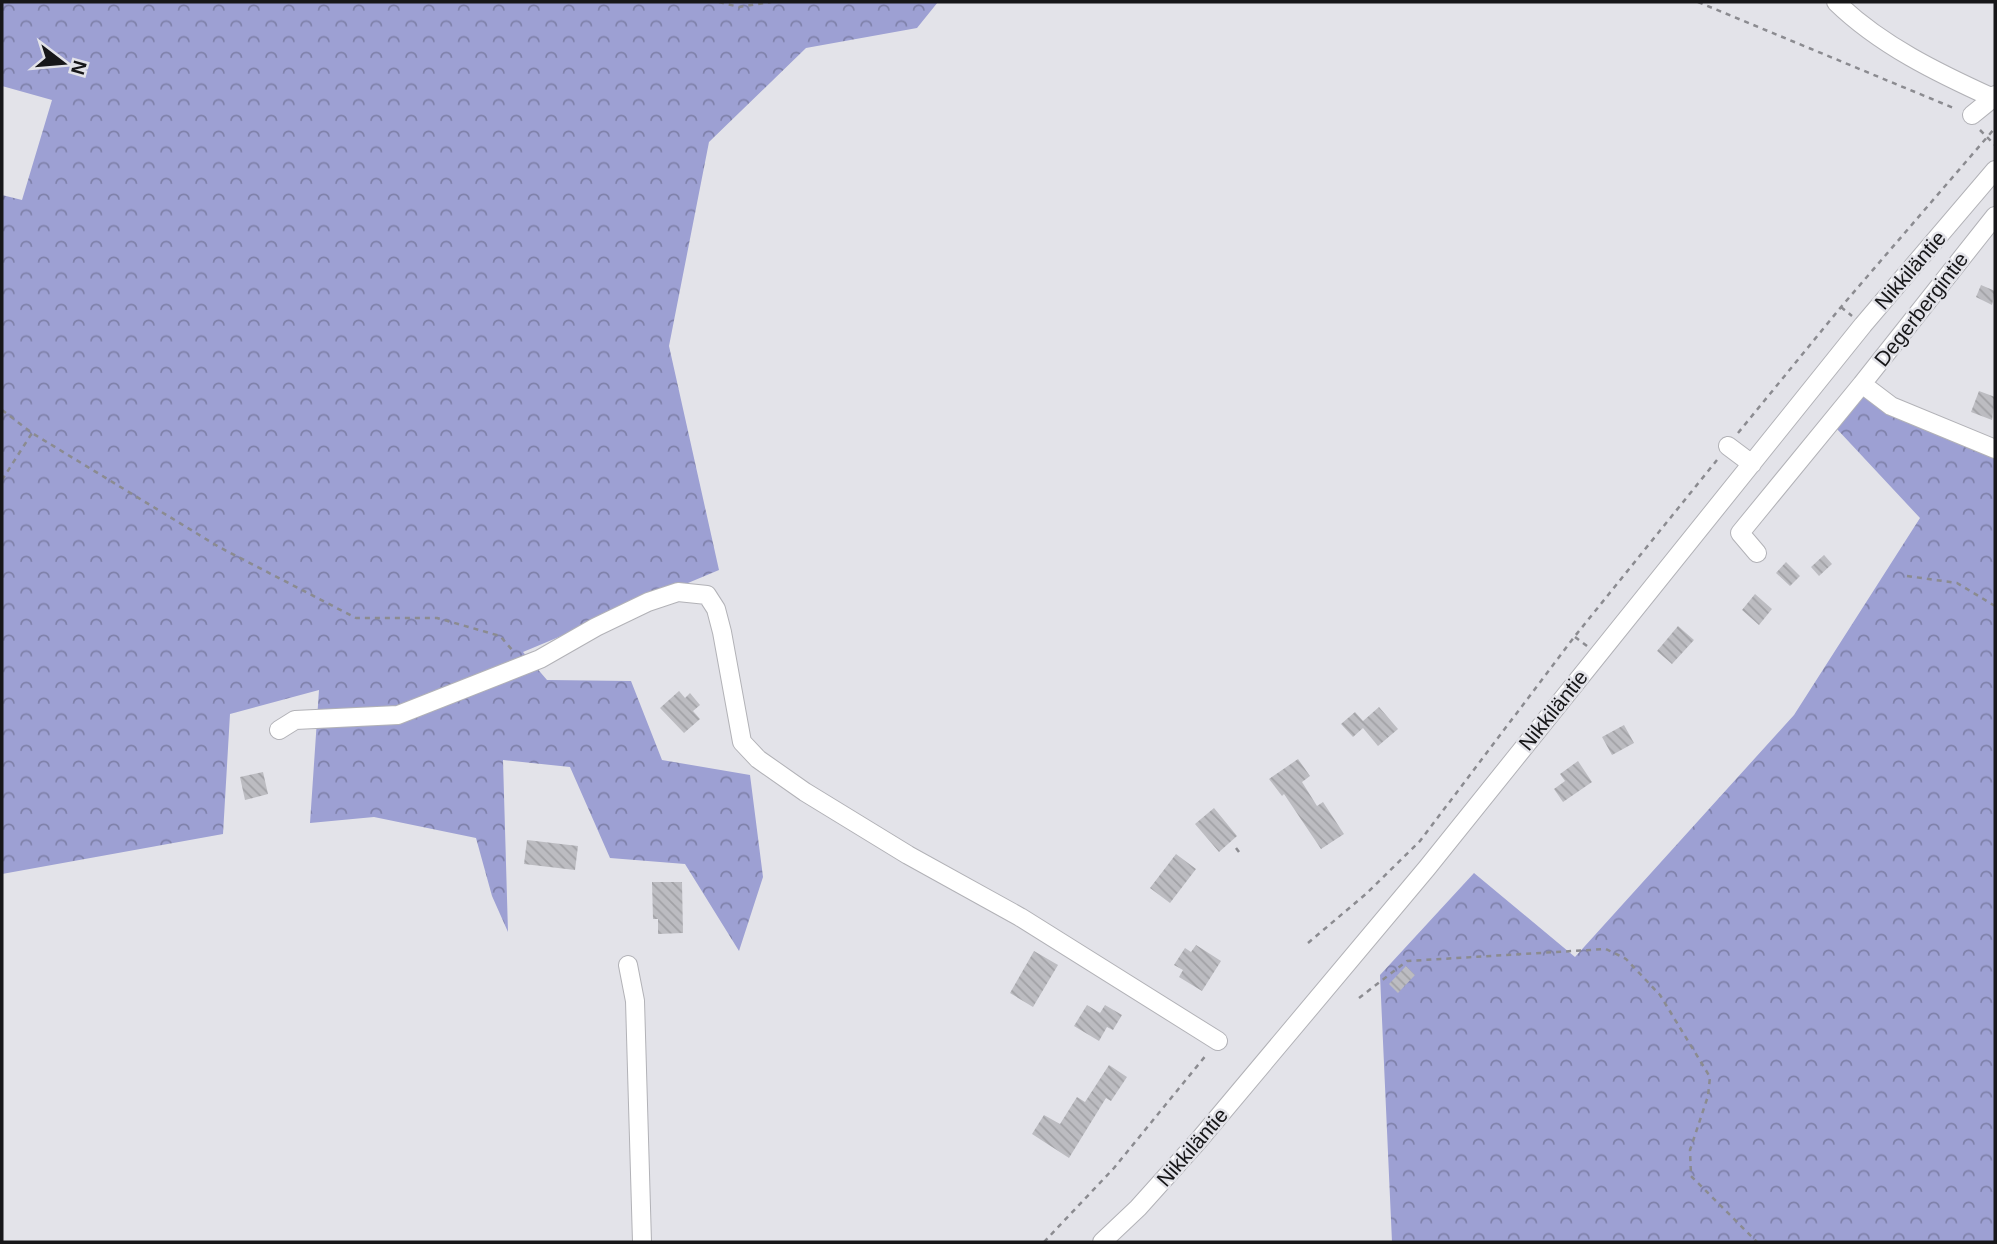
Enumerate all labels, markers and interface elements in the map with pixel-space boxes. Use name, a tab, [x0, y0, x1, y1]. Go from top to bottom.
north arrow	[28, 28, 98, 98]
text: N	[67, 58, 91, 77]
street label: Nikkiläntie	[1870, 226, 1950, 314]
street label: Degerbergintie	[1870, 248, 1972, 370]
street label: Nikkiläntie	[1514, 666, 1592, 754]
street label: Nikkiläntie	[1152, 1103, 1232, 1191]

